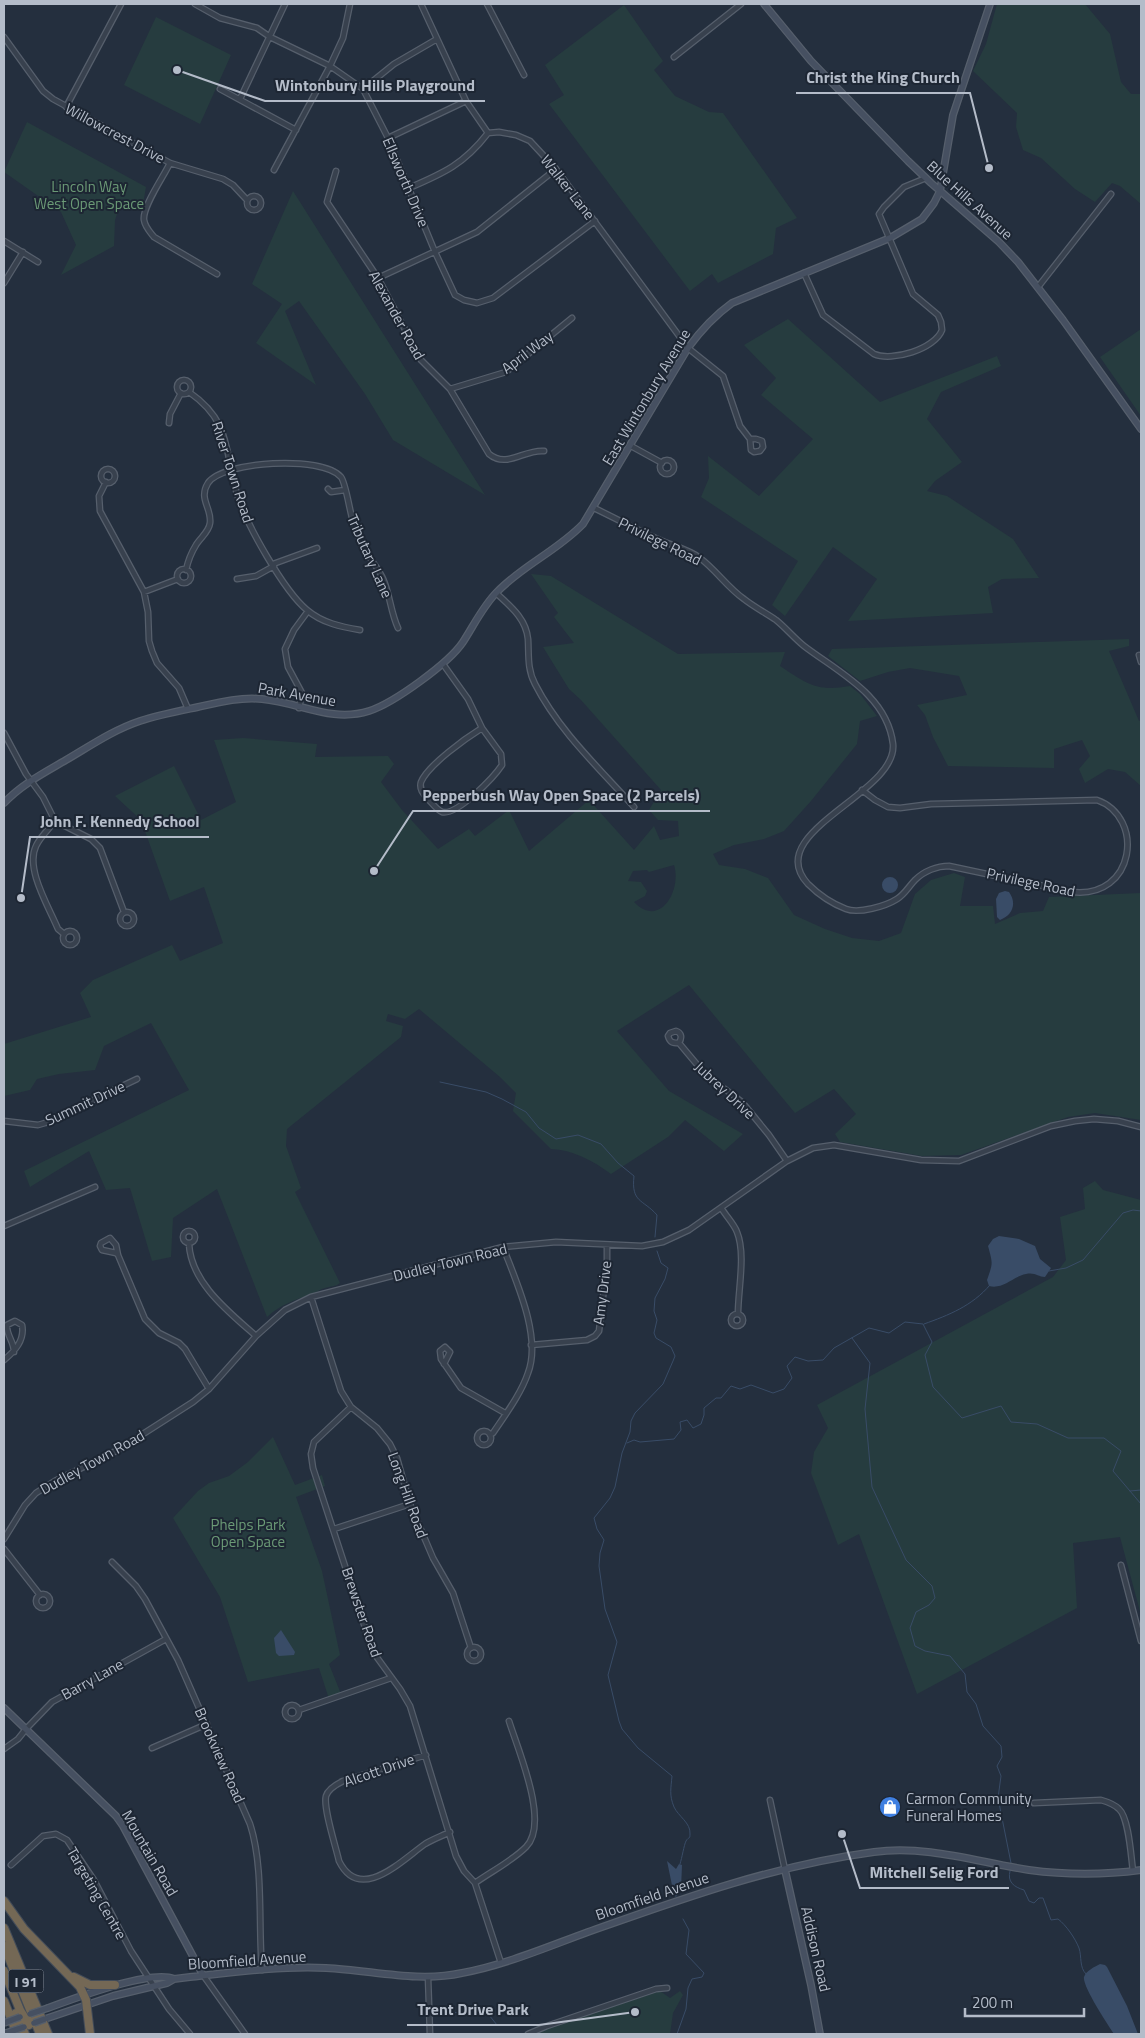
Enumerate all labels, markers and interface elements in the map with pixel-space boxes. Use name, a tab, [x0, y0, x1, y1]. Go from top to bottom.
callout: Christ the King Church	[796, 62, 970, 93]
text: Christ the King Church	[806, 65, 960, 89]
callout: Wintonbury Hills Playground	[265, 70, 485, 101]
text: Wintonbury Hills Playground	[275, 73, 475, 97]
street label: Willowcrest Drive	[61, 97, 169, 169]
street label: Ellsworth Drive	[377, 133, 435, 231]
street label: Walker Lane	[535, 149, 601, 225]
street label: Blue Hills Avenue	[922, 155, 1018, 245]
park label: Lincoln Way West Open Space	[34, 175, 144, 215]
street label: Alexander Road	[363, 266, 431, 364]
street label: East Wintonbury Avenue	[596, 324, 696, 470]
street label: April Way	[496, 325, 558, 379]
street label: River Town Road	[206, 418, 260, 526]
street label: Tributary Lane	[341, 510, 399, 602]
street label: Privilege Road	[615, 511, 705, 571]
street label: Park Avenue	[256, 676, 338, 712]
callout: Pepperbush Way Open Space (2 Parcels)	[413, 780, 710, 811]
text: Pepperbush Way Open Space (2 Parcels)	[422, 783, 700, 807]
callout: John F. Kennedy School	[30, 806, 209, 837]
text: John F. Kennedy School	[40, 809, 200, 833]
street label: Privilege Road	[985, 861, 1077, 903]
street label: Jubrey Drive	[689, 1056, 761, 1124]
street label: Summit Drive	[41, 1074, 129, 1132]
street label: Dudley Town Road	[391, 1237, 509, 1287]
street label: Amy Drive	[587, 1259, 617, 1327]
street label: Dudley Town Road	[35, 1424, 149, 1500]
street label: Long Hill Road	[382, 1449, 434, 1541]
park label: Phelps Park Open Space	[211, 1513, 285, 1553]
street label: Brewster Road	[336, 1564, 388, 1660]
street label: Barry Lane	[57, 1652, 127, 1706]
street label: Brookview Road	[189, 1703, 251, 1807]
street label: Alcott Drive	[341, 1747, 417, 1793]
place label: Carmon Community Funeral Homes	[906, 1787, 1032, 1827]
shop icon: Carmon Community Funeral Homes	[878, 1795, 902, 1819]
street label: Mountain Road	[116, 1806, 184, 1900]
street label: Targeting Centre	[61, 1842, 133, 1944]
callout: Mitchell Selig Ford	[860, 1857, 1009, 1888]
text: Mitchell Selig Ford	[870, 1860, 998, 1884]
street label: Bloomfield Avenue	[592, 1866, 712, 1926]
street label: Addison Road	[795, 1904, 837, 1994]
street label: Bloomfield Avenue	[187, 1944, 307, 1976]
road number: I 91	[8, 1970, 44, 1992]
scale bar	[965, 1986, 1084, 2018]
text: 200 m	[972, 1991, 1013, 2014]
callout: Trent Drive Park	[407, 1994, 539, 2025]
text: Trent Drive Park	[417, 1997, 529, 2021]

